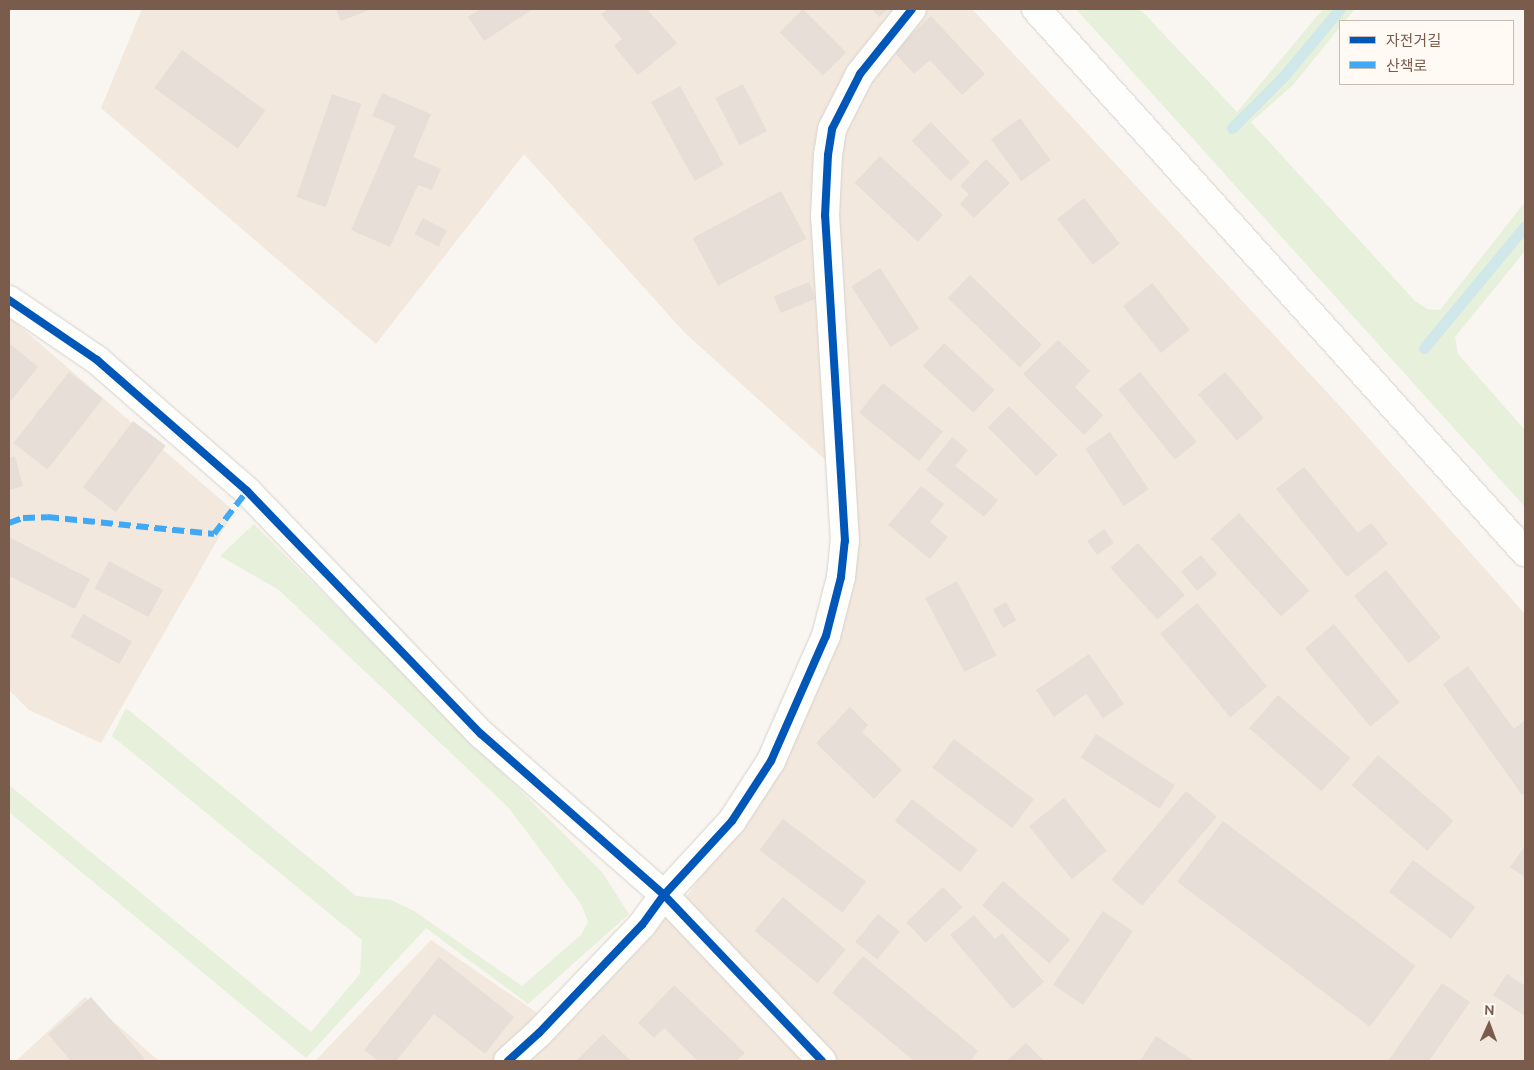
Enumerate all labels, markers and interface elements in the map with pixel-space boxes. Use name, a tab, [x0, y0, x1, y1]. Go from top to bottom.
legend	[1339, 20, 1514, 85]
text: 자전거길	[1386, 32, 1441, 49]
text: 산책로	[1386, 57, 1427, 74]
north arrow	[1464, 1000, 1514, 1050]
text: N	[1484, 1002, 1495, 1018]

